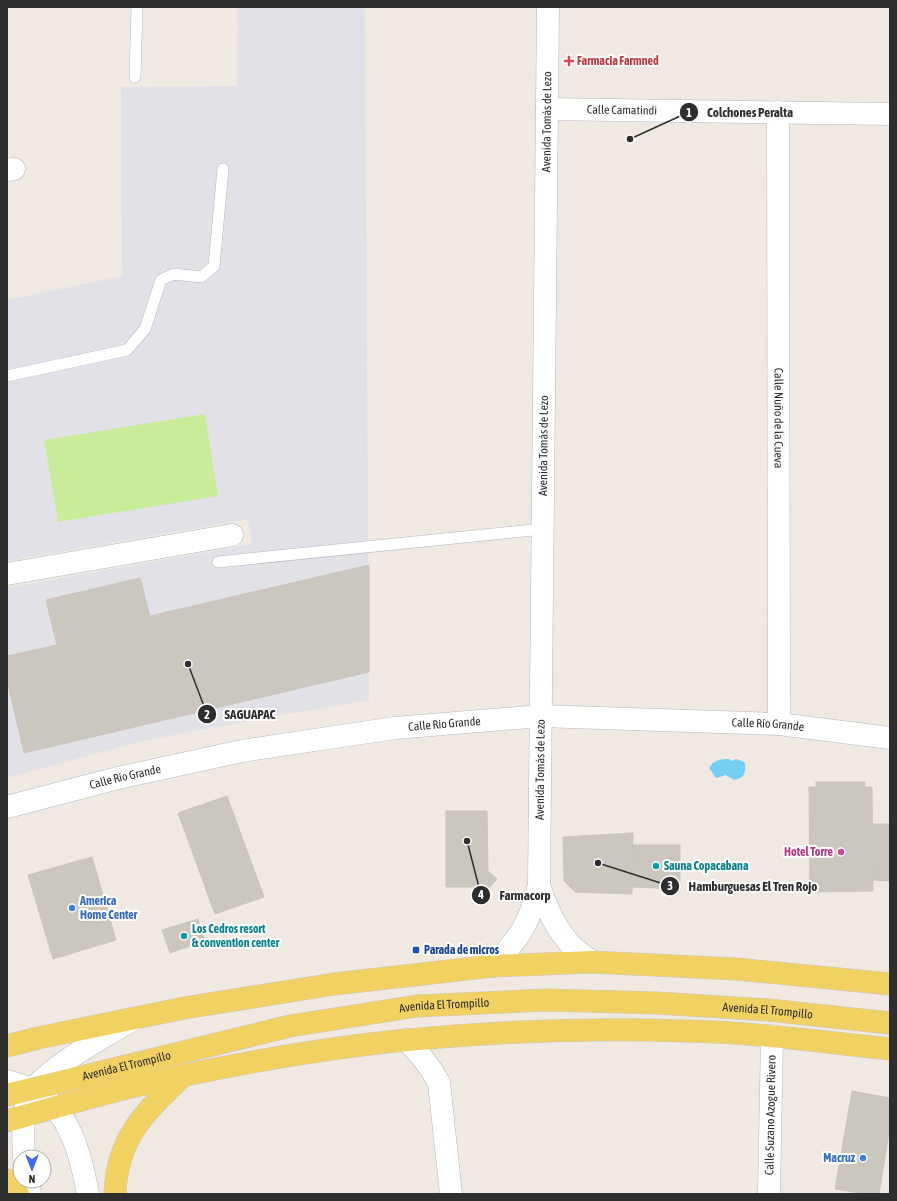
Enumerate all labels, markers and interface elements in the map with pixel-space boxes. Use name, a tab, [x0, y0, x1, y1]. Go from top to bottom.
place label: Farmacia Farmned	[577, 54, 659, 68]
marker: Farmacia Farmned	[564, 56, 574, 66]
street label: Avenida Tomás de Lezo	[539, 71, 554, 172]
callout: Colchones Peralta	[679, 100, 801, 125]
street label: Calle Camatindi	[587, 103, 657, 118]
text: Colchones Peralta	[707, 105, 793, 120]
text: 1	[686, 106, 692, 120]
street label: Calle Nuño de la Cueva	[771, 368, 786, 468]
street label: Avenida Tomás de Lezo	[536, 395, 551, 496]
callout: SAGUAPAC	[197, 702, 283, 727]
text: SAGUAPAC	[225, 707, 276, 722]
text: 2	[204, 708, 210, 722]
street label: Calle Río Grande	[408, 714, 481, 734]
street label: Calle Río Grande	[731, 715, 805, 734]
street label: Avenida Tomás de Lezo	[533, 719, 548, 820]
street label: Calle Río Grande	[88, 762, 162, 792]
place label: Hotel Torre	[784, 845, 834, 859]
marker: Hotel Torre	[836, 847, 846, 857]
place label: Sauna Copacabana	[664, 859, 749, 873]
marker: Sauna Copacabana	[651, 861, 661, 871]
callout: Hamburguesas El Tren Rojo	[660, 874, 825, 899]
text: 3	[667, 879, 673, 893]
text: Hamburguesas El Tren Rojo	[689, 879, 817, 894]
callout: Farmacorp	[471, 883, 558, 908]
text: 4	[477, 888, 484, 902]
text: Farmacorp	[499, 888, 551, 903]
place label: America Home Center	[79, 894, 138, 922]
marker: America Home Center	[67, 903, 77, 913]
place label: Los Cedros resort & convention center	[192, 922, 280, 950]
marker: Los Cedros resort & convention center	[179, 931, 189, 941]
place label: Parada de micros	[424, 943, 500, 957]
marker: Parada de micros	[411, 945, 421, 955]
street label: Avenida El Trompillo	[398, 996, 490, 1016]
street label: Avenida El Trompillo	[722, 1000, 814, 1022]
street label: Avenida El Trompillo	[81, 1048, 172, 1083]
street label: Calle Suzano Azogue Rivero	[762, 1054, 779, 1175]
north arrow	[12, 1149, 52, 1189]
place label: Macruz	[823, 1151, 856, 1165]
marker: Macruz	[858, 1153, 868, 1163]
text: N	[29, 1173, 35, 1185]

